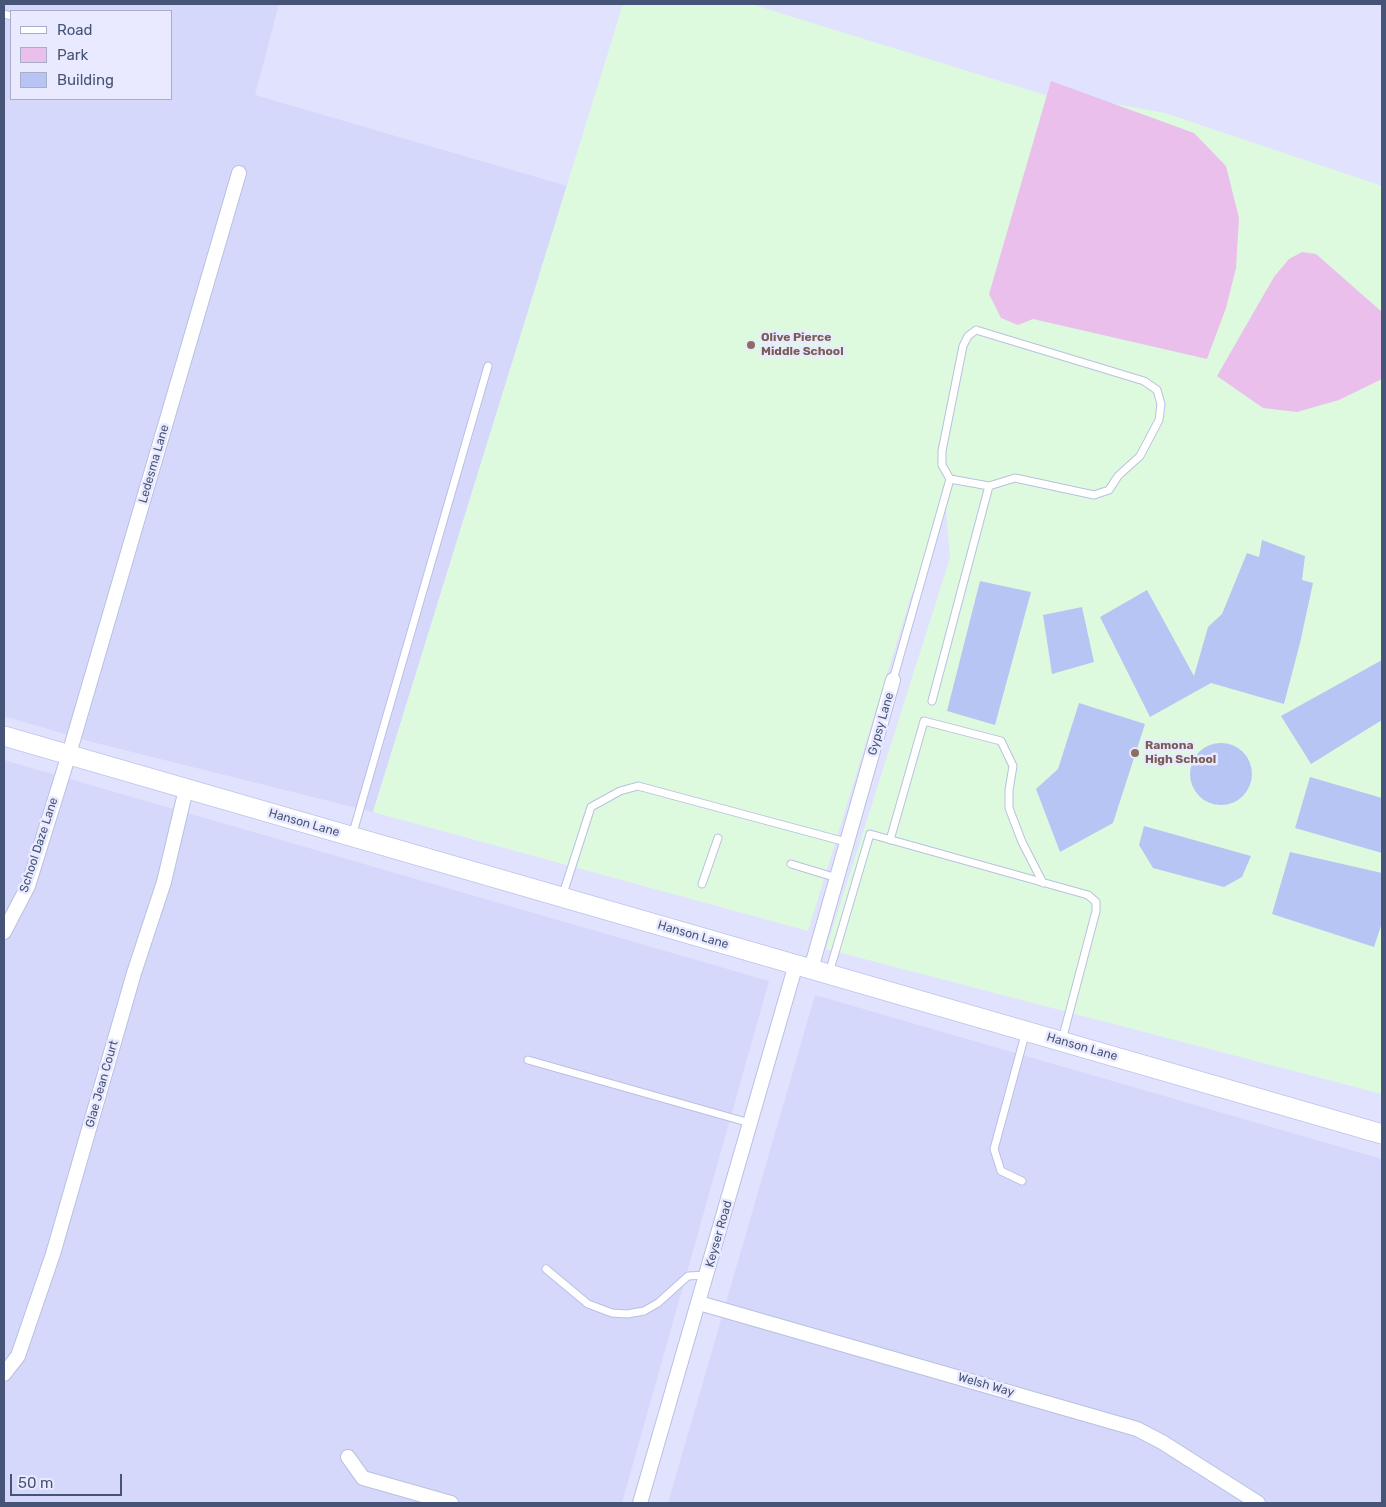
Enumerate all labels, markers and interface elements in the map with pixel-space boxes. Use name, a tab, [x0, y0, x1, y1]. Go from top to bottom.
legend	[10, 10, 172, 100]
text: Road	[57, 21, 93, 39]
text: Park	[57, 46, 88, 64]
text: Building	[57, 71, 114, 89]
place label: Olive Pierce Middle School	[761, 331, 844, 359]
marker: Olive Pierce Middle School	[745, 339, 757, 351]
street label: Ledesma Lane	[136, 423, 172, 505]
street label: Gypsy Lane	[865, 691, 897, 757]
place label: Ramona High School	[1145, 739, 1216, 767]
marker: Ramona High School	[1129, 747, 1141, 759]
street label: School Daze Lane	[17, 796, 61, 894]
street label: Hanson Lane	[267, 806, 341, 840]
street label: Hanson Lane	[656, 918, 730, 952]
street label: Hanson Lane	[1045, 1030, 1119, 1064]
street label: Glae Jean Court	[83, 1039, 121, 1129]
street label: Keyser Road	[703, 1199, 735, 1269]
street label: Welsh Way	[956, 1370, 1016, 1400]
scale bar	[12, 1464, 125, 1496]
text: 50 m	[18, 1474, 53, 1492]

